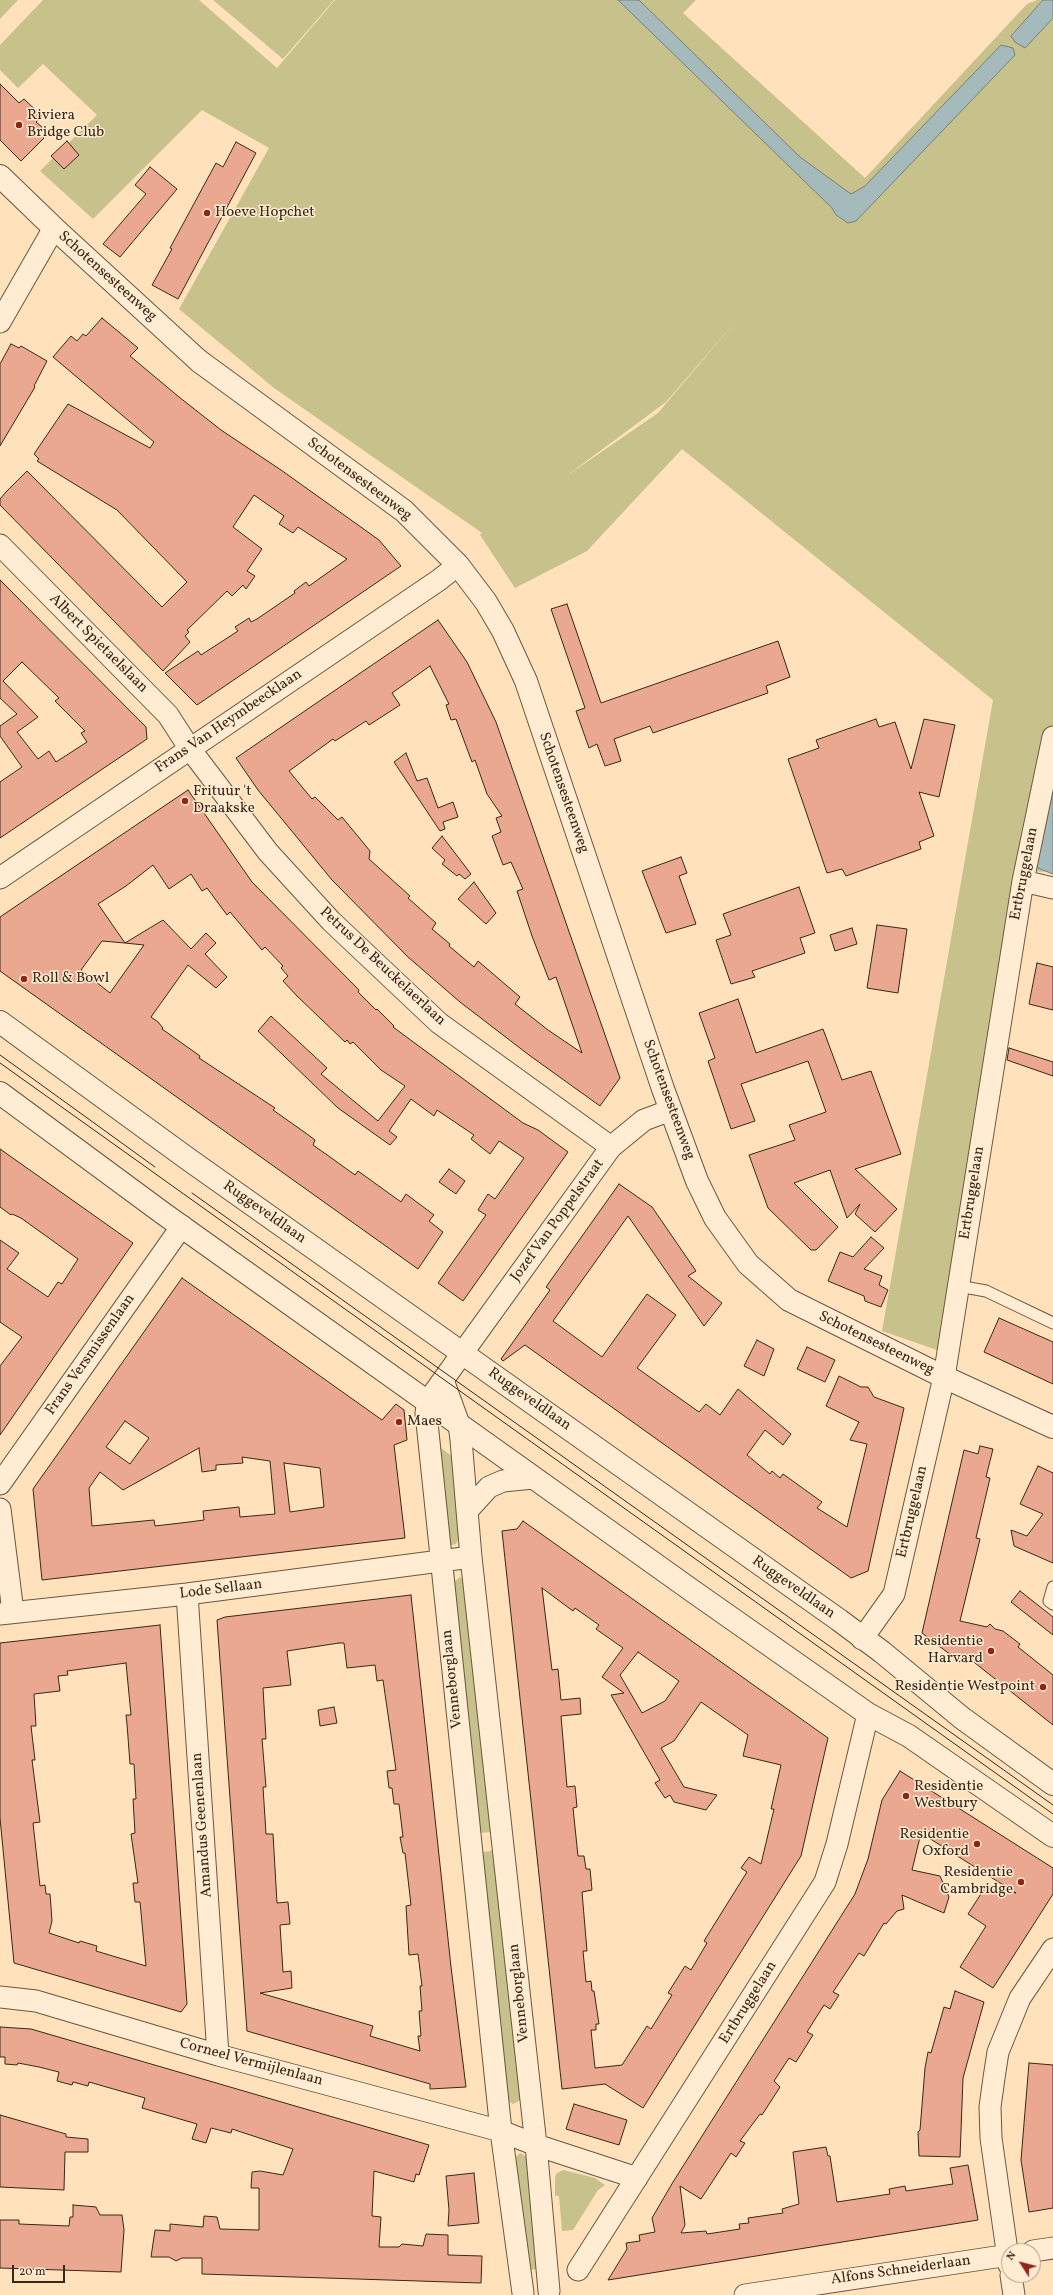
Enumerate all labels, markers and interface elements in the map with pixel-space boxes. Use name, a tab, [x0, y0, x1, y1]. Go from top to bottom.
place label: Riviera Bridge Club	[27, 107, 104, 142]
marker: Riviera Bridge Club	[14, 120, 24, 130]
place label: Hoeve Hopchet	[215, 204, 315, 222]
marker: Hoeve Hopchet	[202, 208, 212, 218]
street label: Schotensesteenweg	[54, 228, 160, 326]
street label: Schotensesteenweg	[303, 435, 415, 525]
street label: Albert Spietaelslaan	[45, 591, 151, 697]
street label: Frans Van Heymbeecklaan	[152, 666, 306, 778]
street label: Schotensesteenweg	[534, 730, 592, 856]
place label: Frituur 't Draakske	[193, 783, 255, 818]
marker: Frituur 't Draakske	[180, 796, 190, 806]
street label: Ertbruggelaan	[1007, 826, 1043, 922]
street label: Petrus De Beuckelaerlaan	[315, 904, 449, 1030]
place label: Roll & Bowl	[32, 970, 109, 988]
marker: Roll & Bowl	[19, 974, 29, 984]
street label: Schotensesteenweg	[638, 1037, 698, 1163]
street label: Ertbruggelaan	[957, 1145, 989, 1241]
street label: Jozef Van Poppelstraat	[507, 1156, 609, 1286]
street label: Ruggeveldlaan	[219, 1178, 309, 1248]
street label: Frans Versmissenlaan	[42, 1291, 140, 1419]
street label: Schotensesteenweg	[815, 1308, 937, 1380]
street label: Ruggeveldlaan	[484, 1365, 574, 1435]
place label: Maes	[407, 1413, 442, 1431]
marker: Maes	[394, 1417, 404, 1427]
street label: Ertbruggelaan	[894, 1464, 932, 1560]
street label: Ruggeveldlaan	[748, 1553, 838, 1623]
street label: Lode Sellaan	[179, 1576, 263, 1604]
street label: Venneborglaan	[439, 1629, 467, 1729]
place label: Residentie Harvard	[914, 1633, 983, 1668]
marker: Residentie Harvard	[986, 1646, 996, 1656]
place label: Residentie Westpoint	[895, 1678, 1035, 1696]
marker: Residentie Westpoint	[1038, 1682, 1048, 1692]
street label: Amandus Geenenlaan	[189, 1752, 217, 1898]
place label: Residentie Westbury	[914, 1778, 983, 1813]
marker: Residentie Westbury	[901, 1791, 911, 1801]
place label: Residentie Oxford	[900, 1826, 969, 1861]
marker: Residentie Oxford	[972, 1839, 982, 1849]
place label: Residentie Cambridge	[940, 1864, 1013, 1899]
marker: Residentie Cambridge	[1016, 1877, 1026, 1887]
street label: Venneborglaan	[506, 1943, 534, 2043]
street label: Ertbruggelaan	[716, 1958, 782, 2048]
street label: Corneel Vermijlenlaan	[177, 2035, 325, 2091]
north arrow	[1001, 2243, 1041, 2283]
text: N	[1003, 2249, 1020, 2264]
street label: Alfons Schneiderlaan	[830, 2252, 972, 2290]
scale bar	[14, 2257, 67, 2283]
text: 20 m	[19, 2264, 46, 2280]

